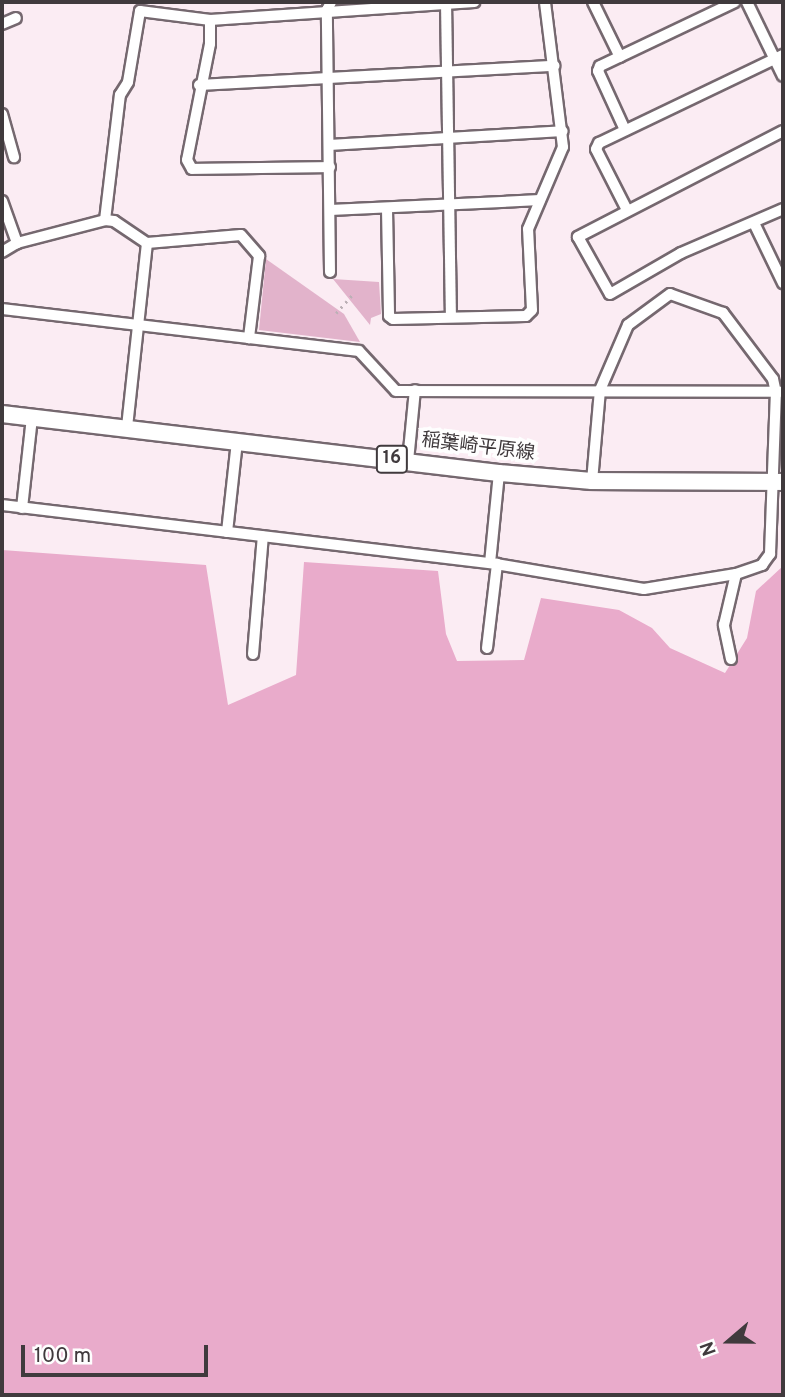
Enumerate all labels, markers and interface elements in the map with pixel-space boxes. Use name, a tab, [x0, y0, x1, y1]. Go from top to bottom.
street label: 稲葉崎平原線	[420, 430, 536, 466]
road number: 16	[374, 444, 410, 474]
north arrow	[694, 1306, 764, 1376]
scale bar	[24, 1330, 212, 1374]
text: N	[696, 1338, 723, 1359]
text: 100 m	[34, 1343, 91, 1370]

